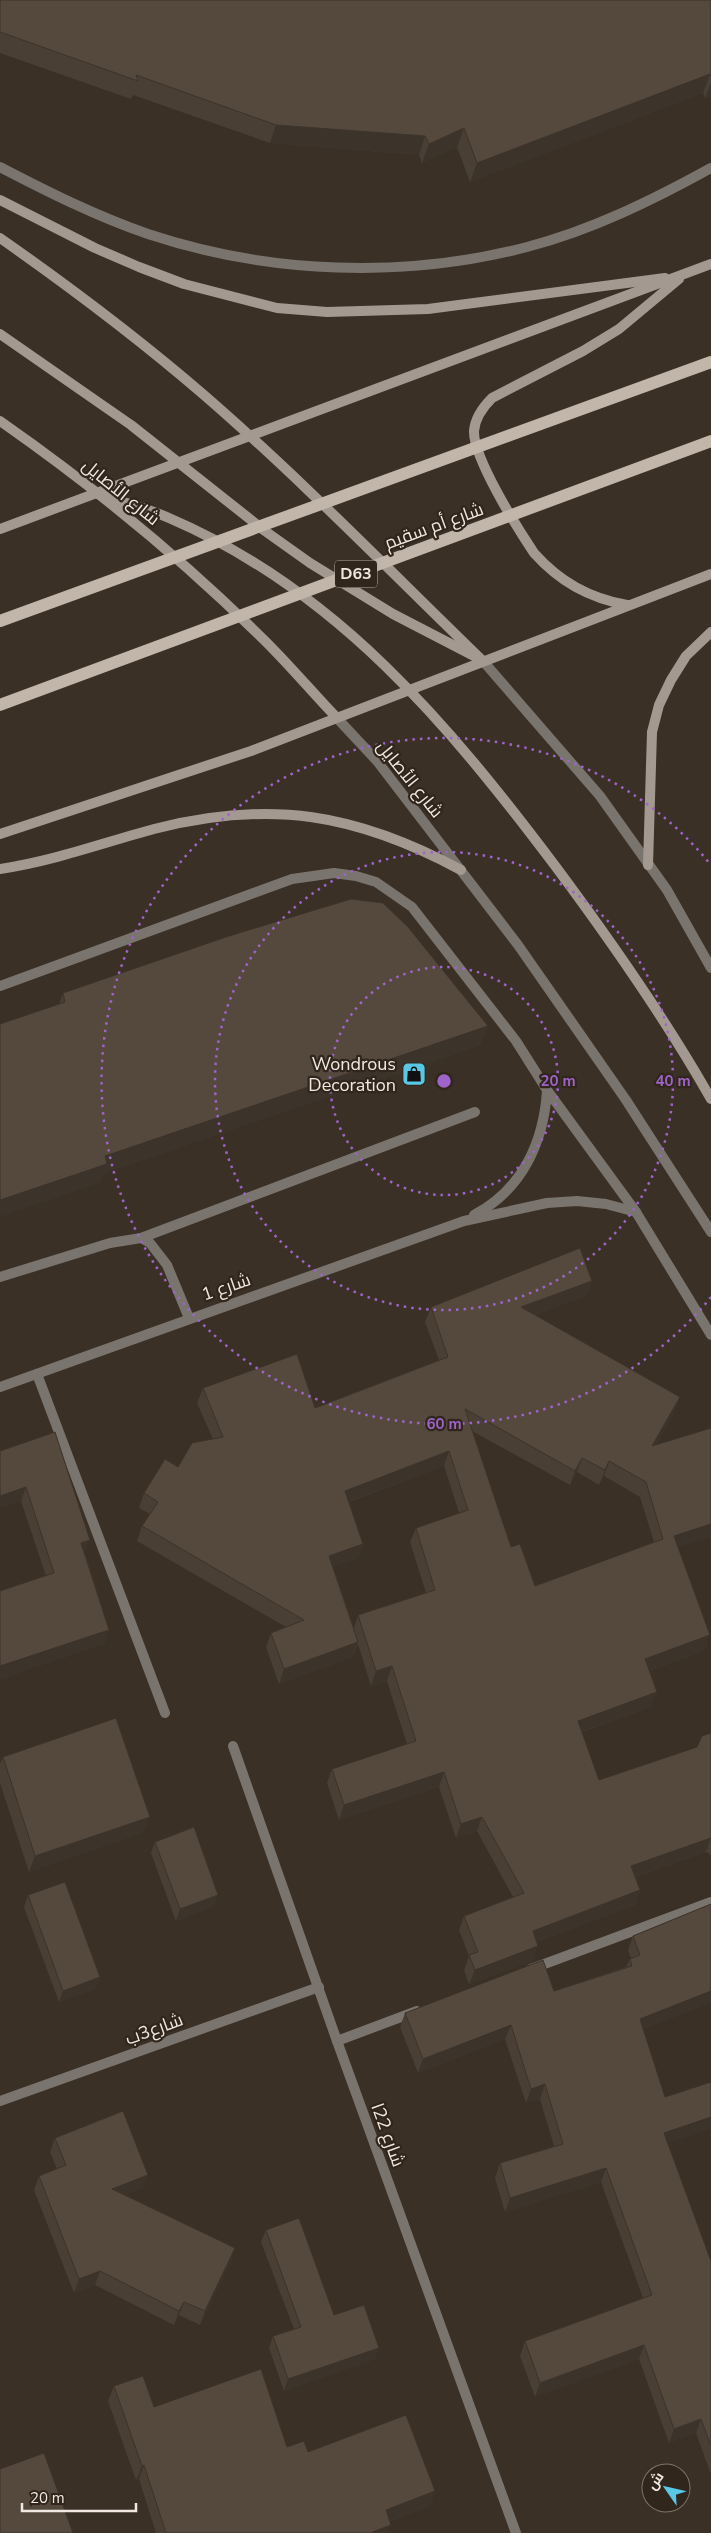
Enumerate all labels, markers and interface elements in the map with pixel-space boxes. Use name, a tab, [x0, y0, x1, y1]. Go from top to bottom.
street label: شارع الأصايل	[77, 453, 165, 531]
street label: شارع أم سقيم	[381, 497, 487, 555]
road number: D63	[335, 560, 377, 588]
street label: شارع الأصايل	[371, 735, 449, 823]
place label: Wondrous Decoration	[308, 1052, 396, 1097]
shop icon: Wondrous Decoration	[401, 1061, 427, 1087]
text: 20 m	[540, 1071, 576, 1091]
text: 40 m	[655, 1071, 691, 1091]
centre of rings	[435, 1072, 453, 1090]
street label: شارع 1	[198, 1267, 254, 1307]
text: 60 m	[426, 1414, 462, 1434]
street label: شارع3ب	[122, 2007, 186, 2051]
street label: شارع 22ا	[365, 2100, 411, 2170]
north arrow	[641, 2463, 691, 2513]
text: ش	[643, 2468, 669, 2494]
scale bar	[22, 2480, 136, 2512]
text: 20 m	[30, 2488, 65, 2508]

